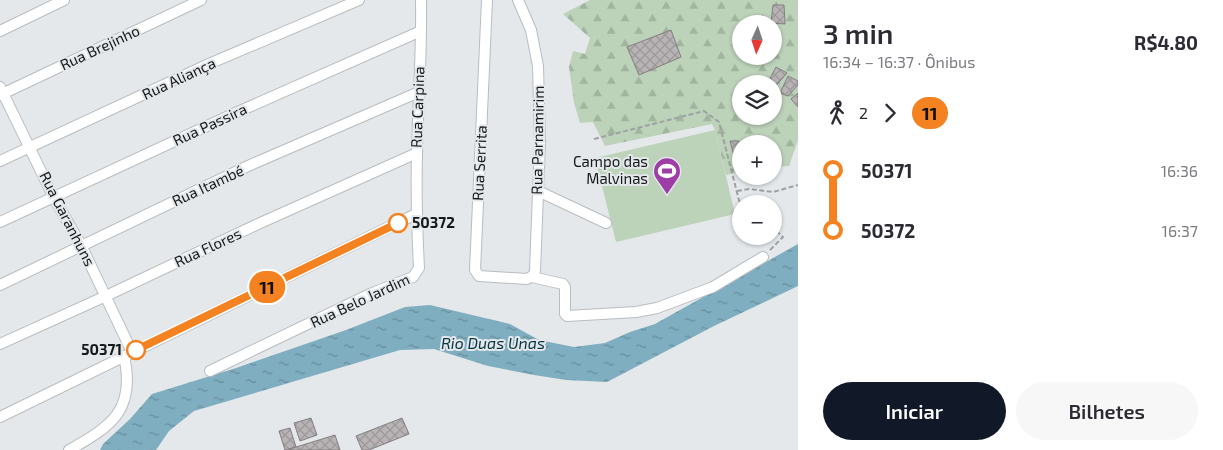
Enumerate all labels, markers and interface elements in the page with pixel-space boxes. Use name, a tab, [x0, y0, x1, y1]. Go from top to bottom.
north arrow	[732, 15, 782, 65]
map controls	[732, 15, 782, 245]
text: 3 min	[823, 16, 893, 50]
street label: Rua Brejinho	[57, 21, 143, 74]
text: R$4.80	[1134, 31, 1198, 54]
text: 16:34 – 16:37 · Ônibus	[823, 52, 975, 71]
street label: Rua Aliança	[139, 53, 219, 104]
street label: Rua Carpina	[407, 66, 427, 148]
button: layers	[732, 75, 782, 125]
street label: Rua Parnamirim	[527, 85, 547, 195]
street label: Rua Passira	[170, 99, 249, 149]
icon: walk	[823, 99, 851, 127]
icon: forward	[876, 99, 904, 127]
text: 11	[922, 102, 938, 124]
text: 2	[859, 103, 868, 122]
street label: Rua Serrita	[468, 125, 490, 201]
button: +	[732, 135, 782, 185]
place label: Campo das Malvinas	[573, 152, 648, 187]
sports icon: Campo das Malvinas	[652, 156, 682, 195]
text: 50371	[861, 159, 913, 182]
street label: Rua Itambé	[169, 161, 246, 210]
text: 16:36	[1161, 161, 1198, 180]
street label: Rua Garanhuns	[36, 168, 99, 269]
button: −	[732, 195, 782, 245]
marker: 50372	[388, 213, 408, 233]
place label: 50372	[412, 213, 455, 231]
text: 50372	[861, 219, 915, 242]
text: 16:37	[1162, 221, 1198, 240]
street label: Rua Flores	[171, 224, 244, 270]
street label: Rua Belo Jardim	[307, 269, 412, 331]
line badge: 11	[244, 271, 290, 303]
text: 11	[259, 276, 275, 298]
water label: Rio Duas Unas	[441, 333, 545, 352]
place label: 50371	[81, 340, 122, 358]
marker: 50371	[126, 340, 146, 360]
button: Iniciar	[823, 382, 1006, 440]
button: Bilhetes	[1016, 382, 1198, 440]

